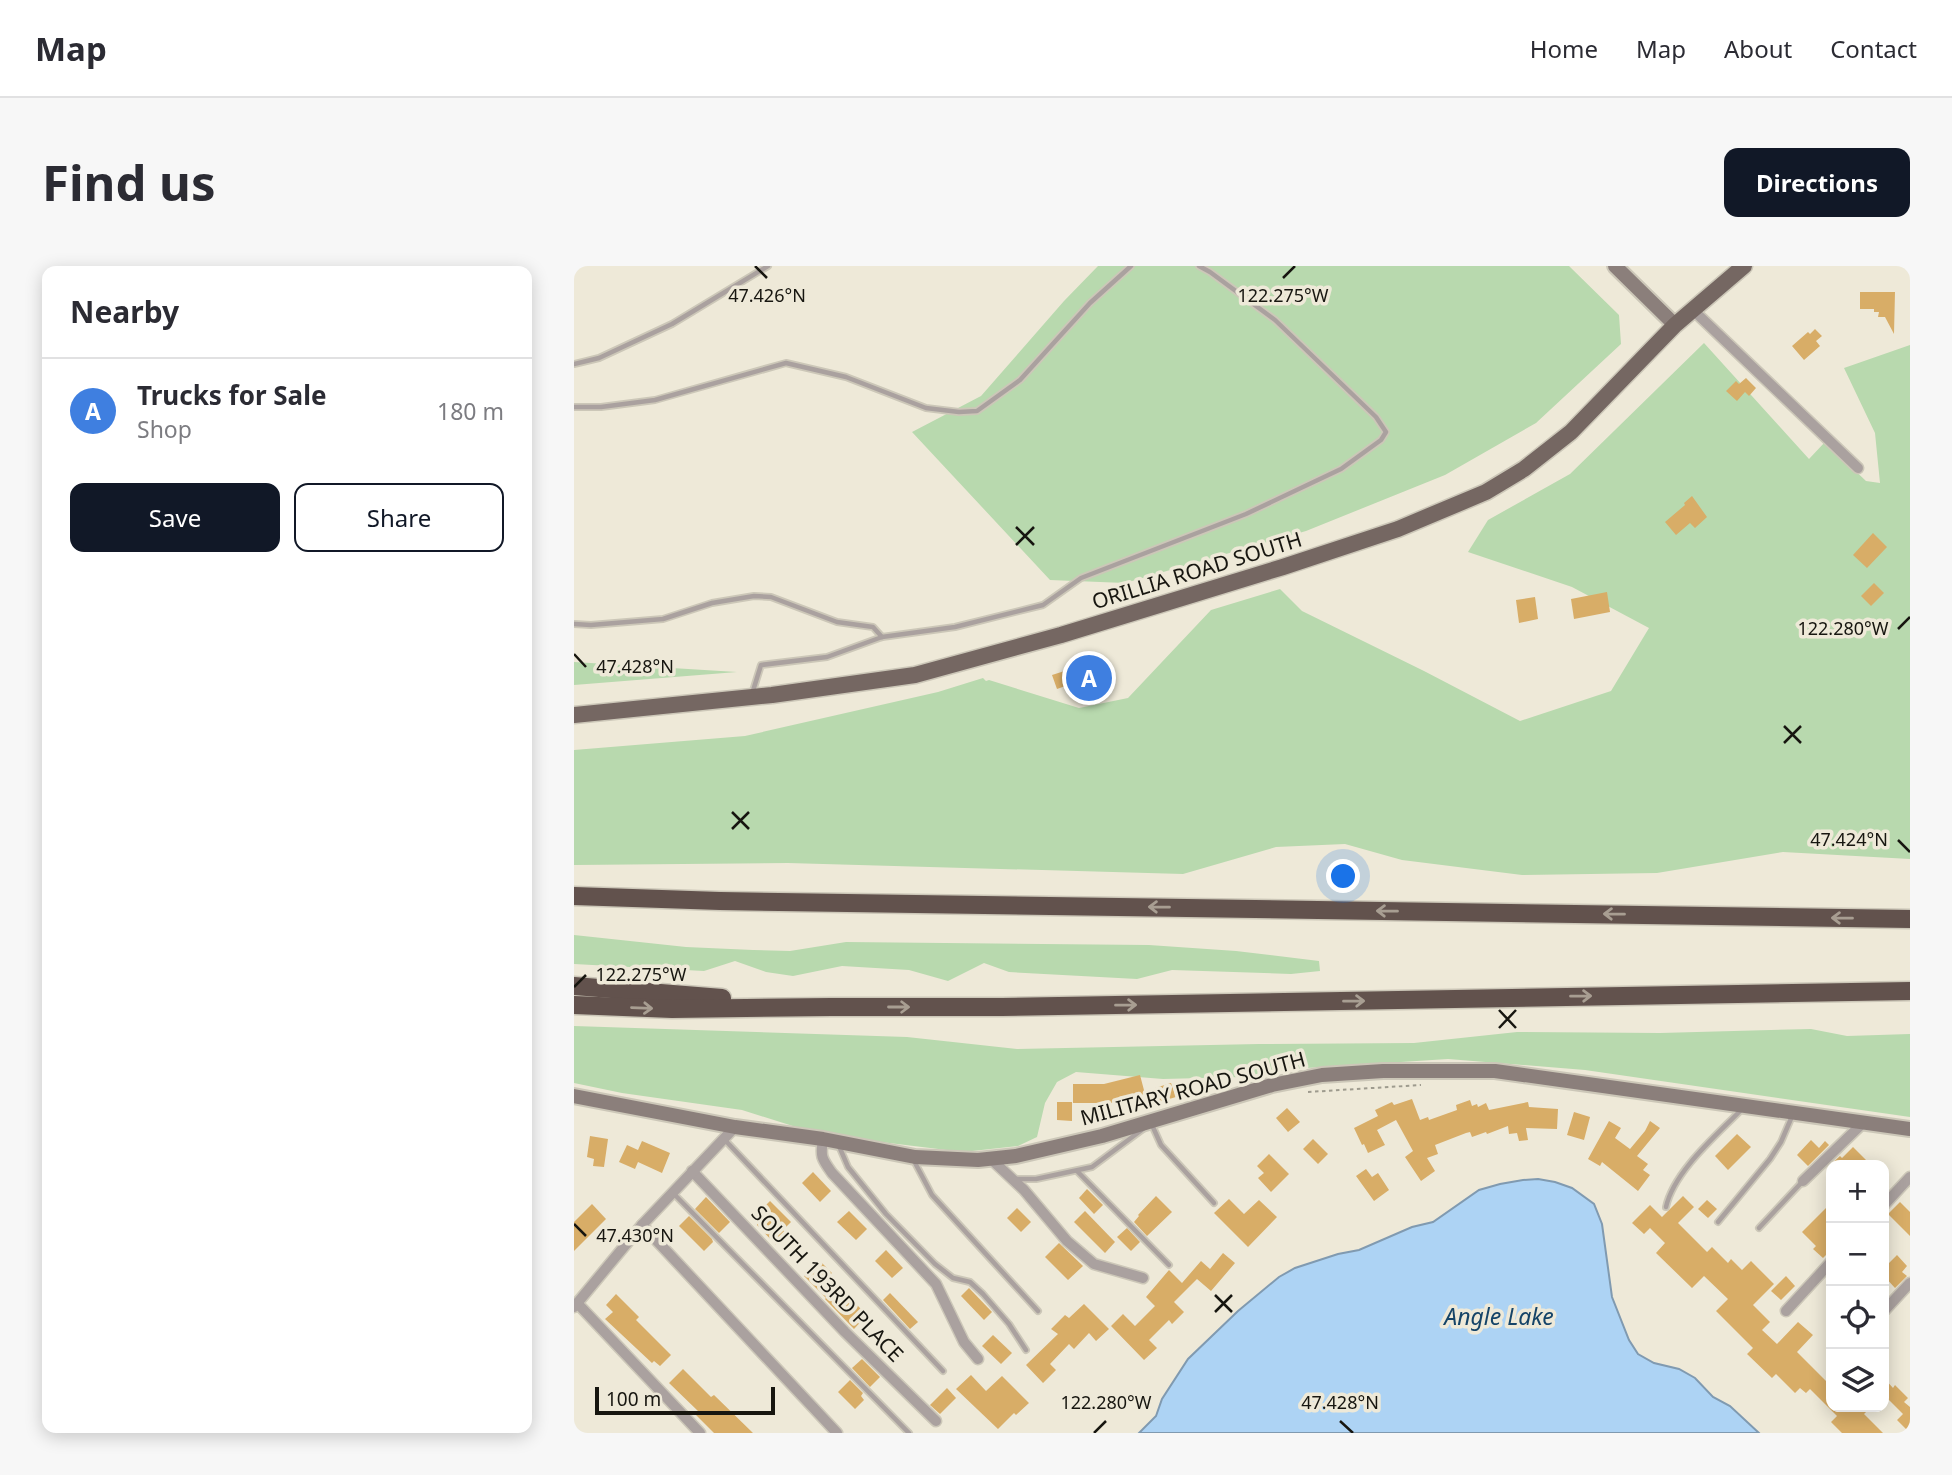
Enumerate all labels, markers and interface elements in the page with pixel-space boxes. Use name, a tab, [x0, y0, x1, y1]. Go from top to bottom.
text: Map	[35, 26, 107, 71]
text: Home	[1530, 32, 1598, 65]
text: Map	[1636, 32, 1686, 65]
text: About	[1724, 32, 1792, 65]
text: Contact	[1830, 32, 1917, 65]
button: Directions	[1724, 148, 1910, 217]
text: Find us	[42, 149, 216, 215]
text: 47.426°N	[728, 283, 806, 307]
text: 122.275°W	[1237, 283, 1329, 307]
text: Nearby	[70, 291, 179, 332]
text: Trucks for Sale	[137, 377, 326, 413]
text: A	[85, 395, 101, 427]
text: 180 m	[437, 395, 504, 427]
text: Shop	[137, 413, 192, 445]
button: Save	[70, 483, 280, 552]
button: Share	[294, 483, 504, 552]
street label: ORILLIA ROAD SOUTH	[1088, 525, 1305, 615]
text: 122.280°W	[1797, 616, 1889, 640]
pin: A	[1066, 652, 1112, 704]
text: 47.428°N	[596, 654, 674, 678]
text: 47.424°N	[1810, 827, 1888, 851]
your location	[1326, 859, 1360, 893]
one-way arrow	[1148, 901, 1171, 914]
one-way arrow	[1376, 904, 1399, 918]
one-way arrow	[1603, 907, 1626, 921]
one-way arrow	[1831, 911, 1854, 924]
text: 122.275°W	[595, 962, 687, 986]
one-way arrow	[1569, 989, 1592, 1003]
one-way arrow	[1342, 994, 1365, 1007]
one-way arrow	[1115, 998, 1138, 1012]
one-way arrow	[887, 1000, 910, 1014]
one-way arrow	[630, 1001, 653, 1014]
street label: MILITARY ROAD SOUTH	[1077, 1044, 1308, 1132]
map controls	[1826, 1160, 1889, 1412]
button: +	[1826, 1160, 1889, 1223]
street label: SOUTH 193RD PLACE	[746, 1199, 910, 1368]
text: 47.430°N	[596, 1223, 674, 1247]
button: −	[1826, 1223, 1889, 1286]
button: locate	[1826, 1286, 1889, 1349]
water label: Angle Lake	[1442, 1300, 1554, 1332]
button: layers	[1826, 1349, 1889, 1412]
scale bar	[595, 1384, 775, 1416]
text: 100 m	[606, 1386, 661, 1412]
text: 122.280°W	[1060, 1390, 1152, 1414]
text: 47.428°N	[1301, 1390, 1379, 1414]

